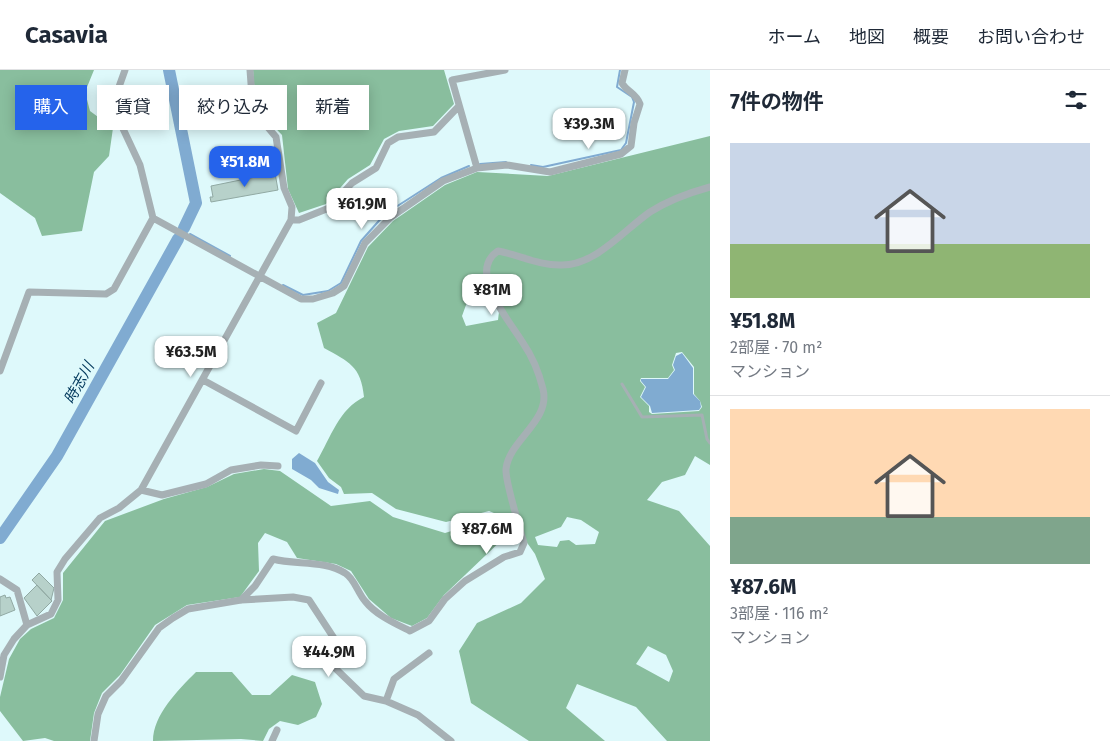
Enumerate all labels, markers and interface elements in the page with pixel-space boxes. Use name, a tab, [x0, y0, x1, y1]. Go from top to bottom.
text: Casavia	[25, 21, 108, 49]
text: ホーム	[768, 26, 821, 48]
text: 地図	[849, 26, 885, 48]
text: 概要	[913, 26, 949, 48]
text: お問い合わせ	[977, 26, 1085, 48]
chip: 購入	[15, 85, 87, 130]
chip: 賃貸	[97, 85, 169, 130]
chip: 絞り込み	[179, 85, 287, 130]
chip: 新着	[297, 85, 369, 130]
icon: filters	[1062, 86, 1090, 114]
text: 7件の物件	[730, 89, 824, 115]
pin: ¥39.3M	[548, 108, 630, 150]
text: ¥39.3M	[564, 114, 614, 133]
pin: ¥51.8M	[204, 146, 286, 188]
text: ¥51.8M	[220, 152, 270, 171]
icon: home	[865, 176, 955, 266]
pin: ¥61.9M	[321, 188, 403, 230]
text: ¥61.9M	[337, 194, 387, 213]
pin: ¥81M	[462, 274, 522, 316]
text: ¥81M	[473, 280, 511, 299]
text: ¥51.8M	[730, 308, 795, 334]
pin: ¥63.5M	[150, 336, 232, 378]
text: 2部屋 · 70 m²	[730, 338, 822, 357]
text: ¥63.5M	[166, 342, 216, 361]
water label: 時志川	[60, 357, 99, 407]
text: マンション	[730, 362, 810, 381]
icon: home	[865, 441, 955, 531]
pin: ¥87.6M	[446, 512, 528, 555]
text: ¥87.6M	[462, 519, 512, 538]
text: ¥87.6M	[730, 574, 797, 600]
text: 3部屋 · 116 m²	[730, 604, 829, 623]
text: マンション	[730, 628, 810, 647]
pin: ¥44.9M	[288, 636, 370, 678]
text: ¥44.9M	[303, 642, 355, 661]

